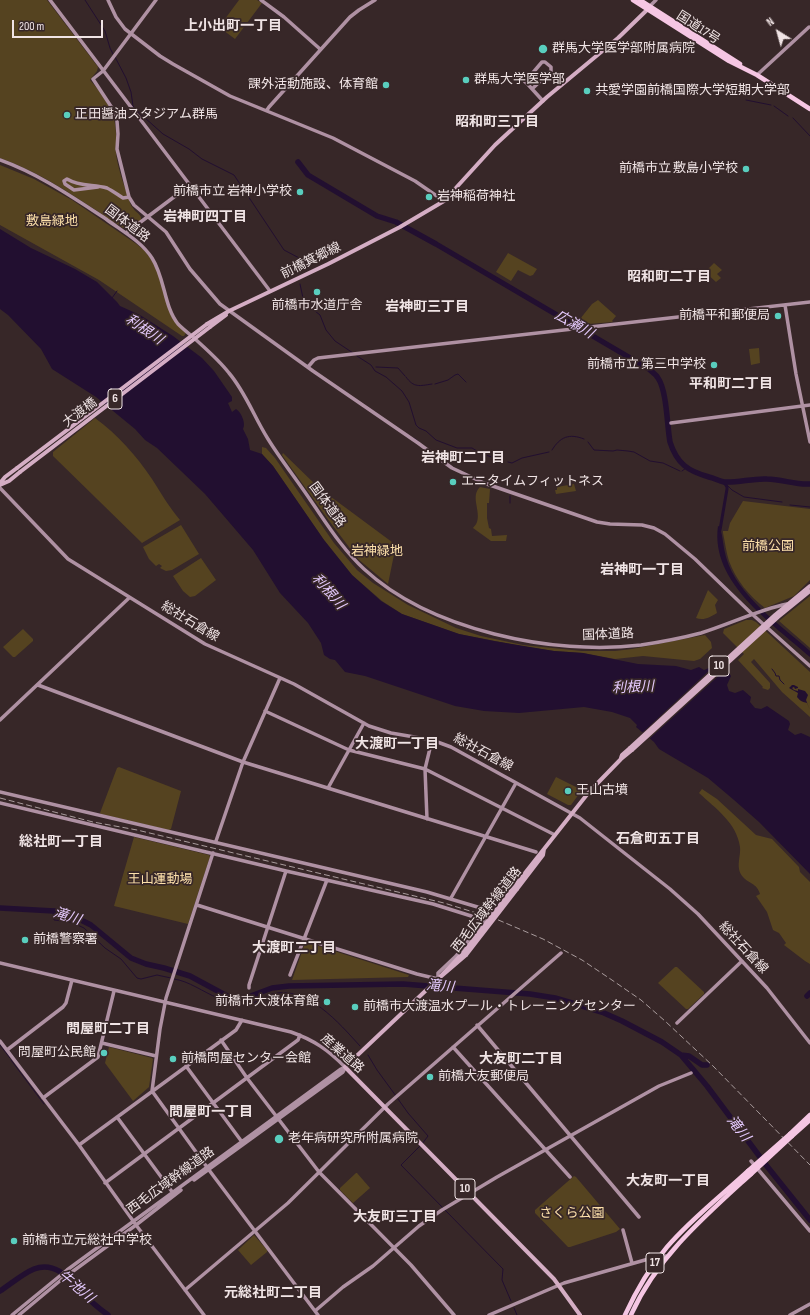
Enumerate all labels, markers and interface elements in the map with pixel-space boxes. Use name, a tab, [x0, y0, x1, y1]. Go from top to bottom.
street label: 国道17号	[673, 8, 723, 48]
scale bar	[14, 12, 105, 38]
north arrow	[758, 12, 798, 52]
text: N	[764, 15, 777, 29]
district label: 上小出町一丁目	[184, 18, 282, 34]
text: 200 m	[19, 19, 44, 34]
place label: 群馬大学医学部附属病院	[552, 41, 695, 57]
marker: 群馬大学医学部附属病院	[537, 43, 549, 55]
place label: 群馬大学医学部	[474, 72, 565, 88]
marker: 群馬大学医学部	[461, 75, 471, 85]
place label: 課外活動施設、体育館	[248, 77, 378, 93]
marker: 課外活動施設、体育館	[381, 80, 391, 90]
place label: 共愛学園前橋国際大学短期大学部	[595, 83, 790, 99]
marker: 共愛学園前橋国際大学短期大学部	[582, 86, 592, 96]
place label: 正田醤油スタジアム群馬	[75, 107, 218, 123]
marker: 正田醤油スタジアム群馬	[62, 110, 72, 120]
district label: 昭和町三丁目	[455, 114, 539, 130]
place label: 前橋市立 敷島小学校	[619, 161, 738, 177]
marker: 前橋市立 敷島小学校	[741, 164, 751, 174]
place label: 前橋市立 岩神小学校	[173, 184, 292, 200]
marker: 前橋市立 岩神小学校	[295, 187, 305, 197]
place label: 岩神稲荷神社	[437, 189, 515, 205]
marker: 岩神稲荷神社	[424, 192, 434, 202]
street label: 国体道路	[102, 202, 152, 246]
district label: 岩神町四丁目	[163, 209, 247, 225]
park label: 敷島緑地	[26, 214, 78, 230]
street label: 前橋箕郷線	[278, 240, 344, 282]
district label: 昭和町二丁目	[627, 269, 711, 285]
marker: 前橋市水道庁舎	[312, 287, 322, 297]
place label: 前橋市水道庁舎	[272, 298, 362, 314]
district label: 岩神町三丁目	[385, 299, 469, 315]
water label: 広瀬川	[552, 307, 596, 343]
place label: 前橋平和郵便局	[679, 308, 770, 324]
water label: 利根川	[122, 311, 166, 349]
marker: 前橋平和郵便局	[773, 311, 783, 321]
place label: 前橋市立 第三中学校	[587, 357, 706, 373]
marker: 前橋市立 第三中学校	[709, 360, 719, 370]
district label: 平和町二丁目	[689, 376, 773, 392]
road number: 6	[108, 389, 122, 409]
street label: 大渡橋	[60, 395, 100, 431]
district label: 岩神町二丁目	[421, 450, 505, 466]
place label: エニタイムフィットネス	[461, 474, 604, 490]
marker: エニタイムフィットネス	[448, 477, 458, 487]
street label: 国体道路	[305, 479, 349, 531]
park label: 前橋公園	[742, 539, 794, 555]
park label: 岩神緑地	[351, 544, 403, 560]
district label: 岩神町一丁目	[600, 562, 684, 578]
water label: 利根川	[308, 571, 348, 613]
street label: 総社石倉線	[158, 599, 222, 645]
street label: 国体道路	[582, 626, 634, 644]
road number: 10	[709, 656, 729, 676]
water label: 利根川	[612, 679, 654, 697]
street label: 総社石倉線	[451, 731, 515, 775]
district label: 大渡町一丁目	[355, 736, 439, 752]
place label: 王山古墳	[576, 783, 628, 799]
marker: 王山古墳	[563, 786, 573, 796]
district label: 石倉町五丁目	[616, 831, 700, 847]
district label: 総社町一丁目	[19, 834, 103, 850]
street label: 西毛広域幹線道路	[449, 864, 525, 956]
park label: 王山運動場	[128, 872, 192, 888]
water label: 滝川	[51, 905, 83, 929]
street label: 総社石倉線	[715, 919, 771, 977]
place label: 前橋警察署	[33, 932, 98, 948]
marker: 前橋警察署	[20, 935, 30, 945]
district label: 大渡町二丁目	[252, 940, 336, 956]
water label: 滝川	[425, 977, 455, 997]
place label: 前橋市大渡体育館	[215, 994, 319, 1010]
marker: 前橋市大渡体育館	[322, 997, 332, 1007]
place label: 前橋市大渡温水プール・トレーニングセンター	[363, 999, 636, 1015]
marker: 前橋市大渡温水プール・トレーニングセンター	[350, 1002, 360, 1012]
district label: 問屋町二丁目	[66, 1021, 150, 1037]
street label: 産業道路	[317, 1031, 367, 1077]
place label: 問屋町公民館	[18, 1045, 96, 1061]
marker: 問屋町公民館	[99, 1048, 109, 1058]
place label: 前橋問屋センター会館	[181, 1051, 311, 1067]
district label: 大友町二丁目	[479, 1051, 563, 1067]
marker: 前橋問屋センター会館	[168, 1054, 178, 1064]
place label: 前橋大友郵便局	[438, 1069, 529, 1085]
marker: 前橋大友郵便局	[425, 1072, 435, 1082]
district label: 問屋町一丁目	[169, 1104, 253, 1120]
water label: 滝川	[723, 1113, 753, 1145]
place label: 老年病研究所附属病院	[288, 1131, 418, 1147]
marker: 老年病研究所附属病院	[273, 1133, 285, 1145]
street label: 西毛広域幹線道路	[124, 1144, 218, 1218]
district label: 大友町一丁目	[626, 1173, 710, 1189]
road number: 10	[455, 1179, 475, 1199]
park label: さくら公園	[540, 1206, 604, 1222]
district label: 大友町三丁目	[353, 1209, 437, 1225]
place label: 前橋市立元総社中学校	[22, 1233, 152, 1249]
marker: 前橋市立元総社中学校	[9, 1236, 19, 1246]
road number: 17	[646, 1253, 664, 1273]
water label: 牛池川	[55, 1267, 97, 1307]
district label: 元総社町二丁目	[224, 1285, 322, 1301]

